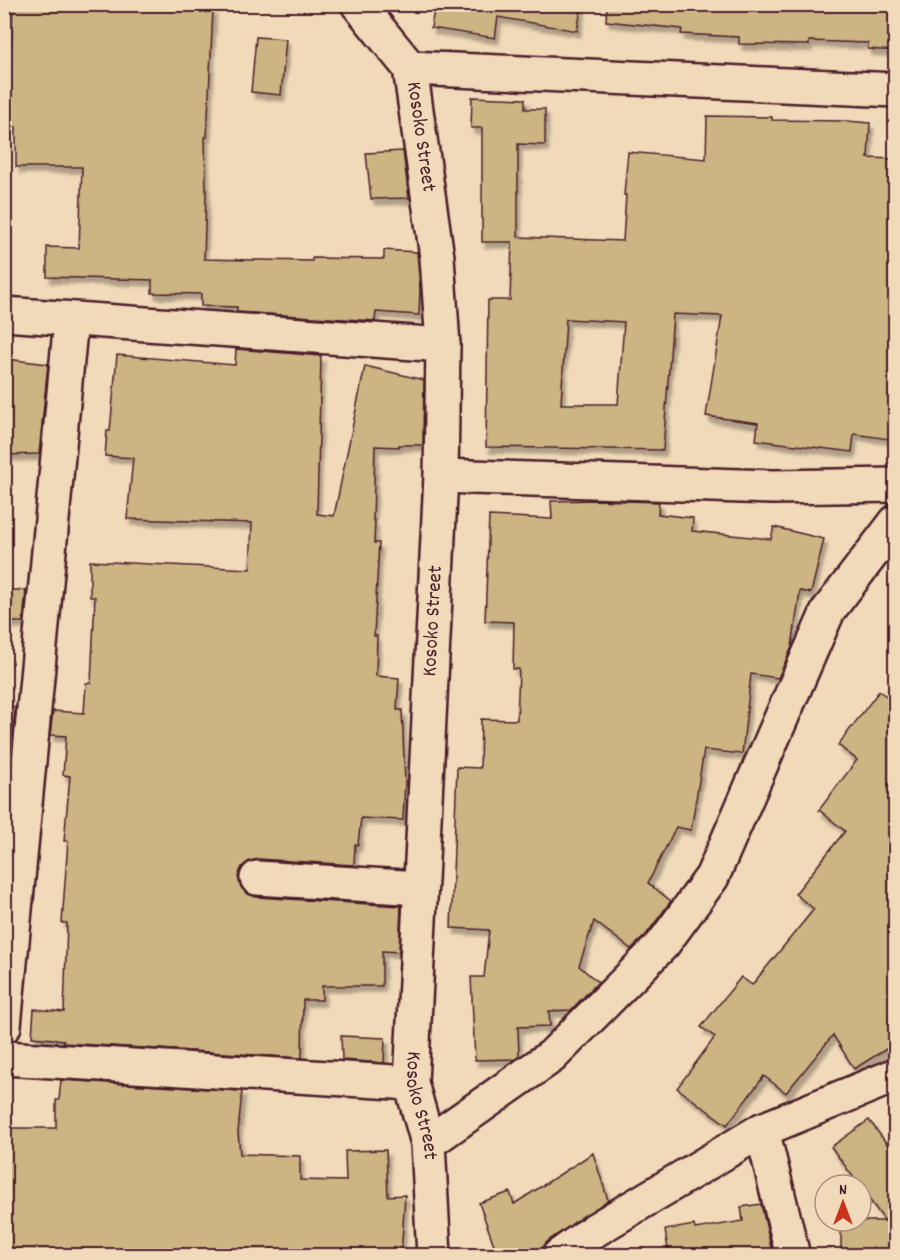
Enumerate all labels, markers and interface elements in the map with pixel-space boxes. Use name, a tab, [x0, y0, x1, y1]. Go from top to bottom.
street label: Kosoko Street	[397, 80, 443, 194]
street label: Kosoko Street	[416, 565, 452, 677]
street label: Kosoko Street	[395, 1050, 444, 1161]
north arrow	[813, 1173, 873, 1233]
text: N	[839, 1179, 847, 1202]

